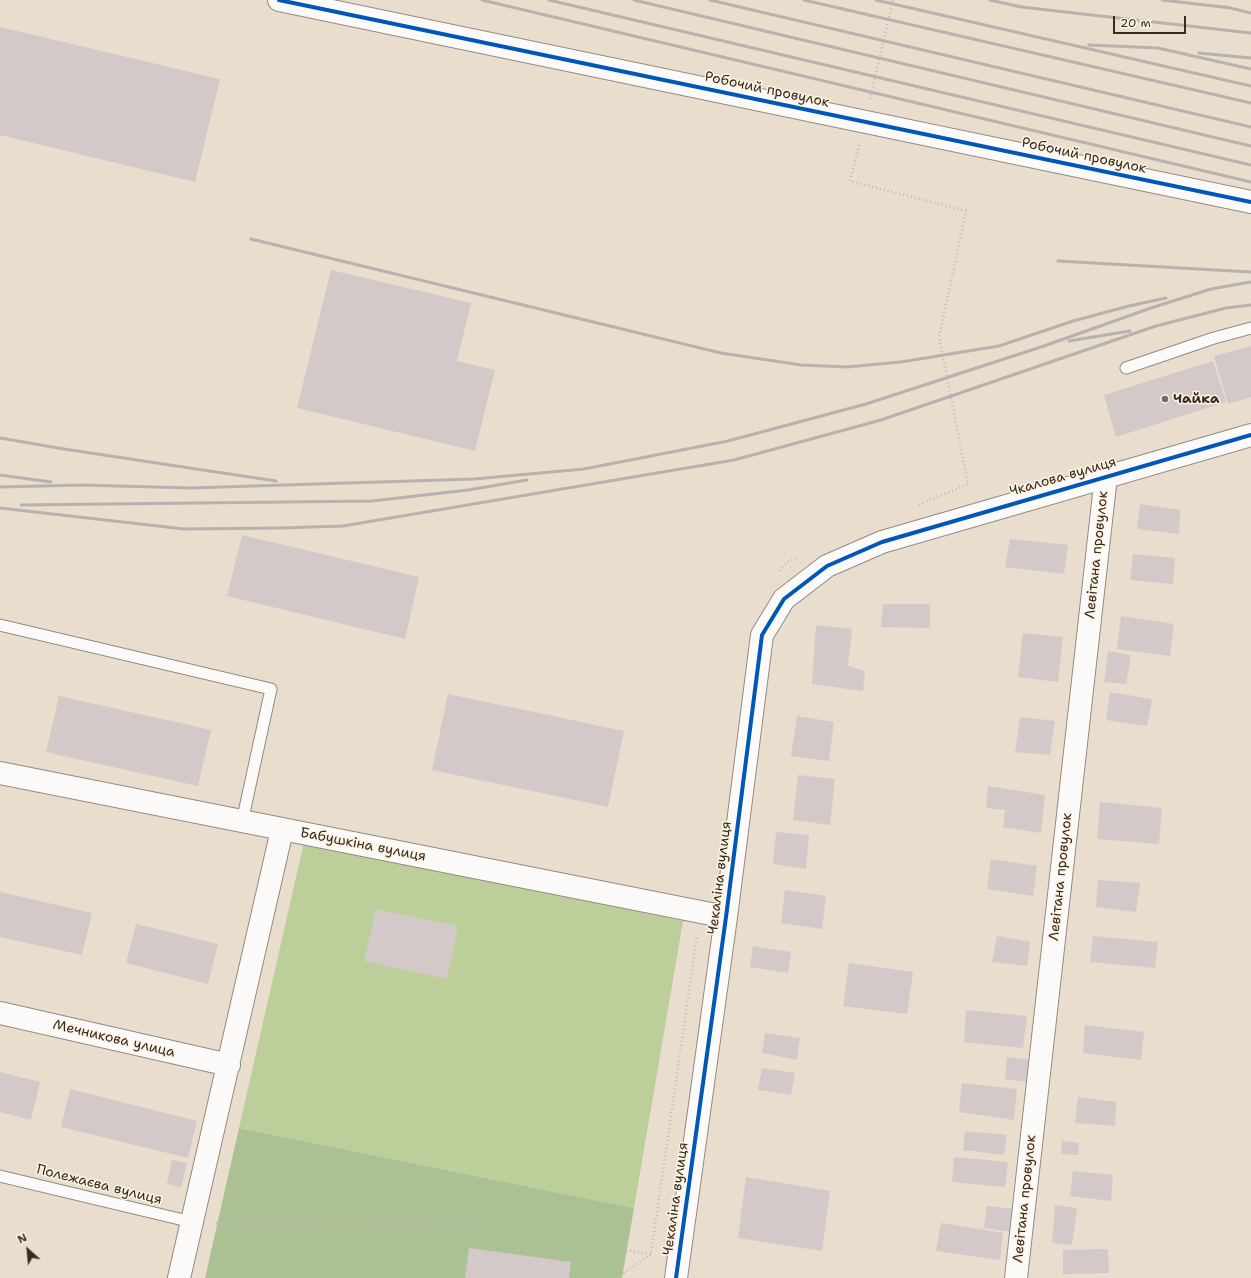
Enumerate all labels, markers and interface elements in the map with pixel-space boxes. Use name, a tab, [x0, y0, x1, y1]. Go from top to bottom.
scale bar	[1115, 8, 1188, 34]
text: 20 m	[1120, 15, 1151, 31]
street label: Робочий провулок	[703, 69, 831, 111]
street label: Робочий провулок	[1020, 135, 1148, 177]
place label: Чайка	[1173, 391, 1220, 407]
marker: Чайка	[1160, 394, 1170, 404]
street label: Чкалова вулиця	[1008, 454, 1118, 500]
street label: Левітана провулок	[1082, 490, 1112, 620]
street label: Левітана провулок	[1046, 812, 1076, 942]
street label: Чекаліна вулиця	[705, 820, 735, 936]
street label: Бабушкіна вулиця	[299, 825, 427, 865]
street label: Мечникова улица	[51, 1017, 177, 1061]
street label: Левітана провулок	[1010, 1134, 1040, 1264]
street label: Чекаліна вулиця	[660, 1141, 692, 1257]
street label: Полежаєва вулиця	[34, 1161, 164, 1209]
north arrow	[8, 1230, 48, 1270]
text: N	[15, 1230, 30, 1248]

